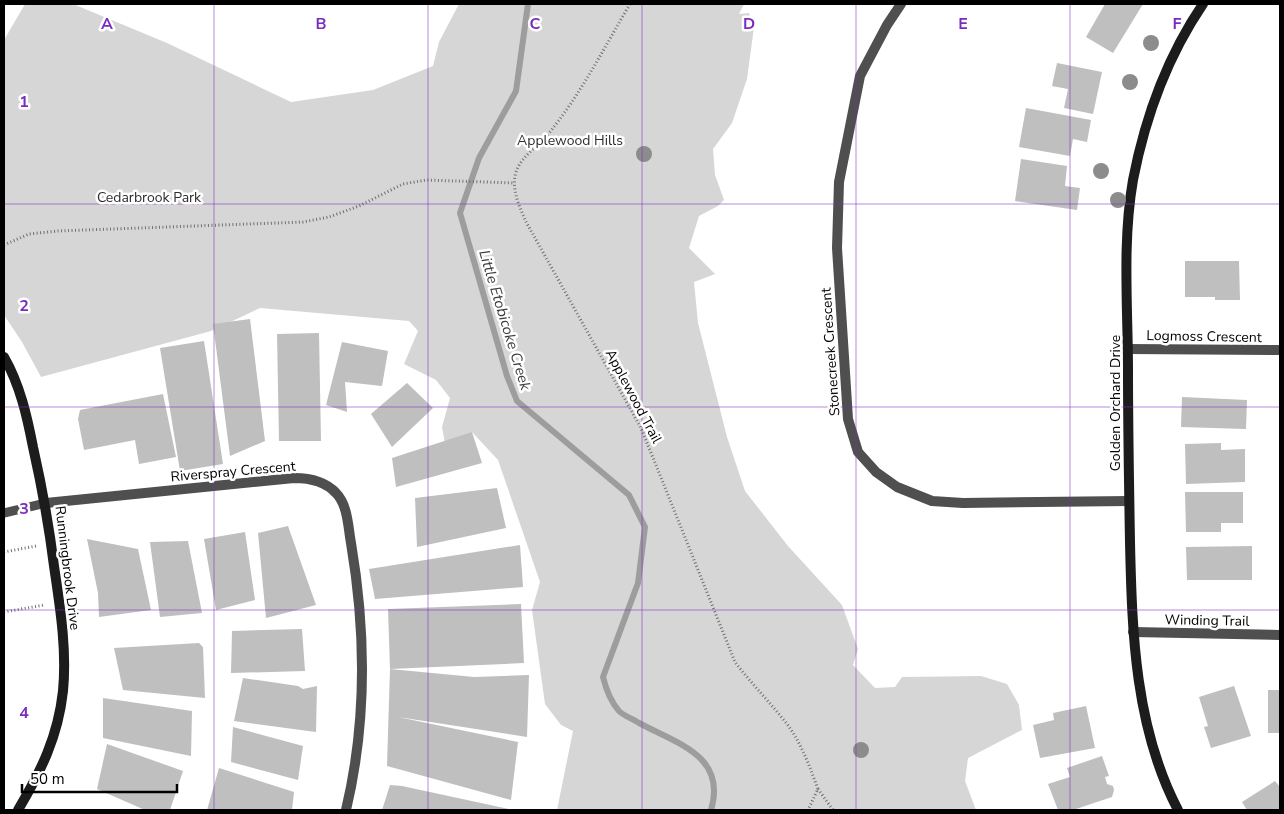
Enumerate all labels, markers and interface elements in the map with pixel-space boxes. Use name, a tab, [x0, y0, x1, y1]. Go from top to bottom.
text: A	[101, 13, 113, 35]
text: B	[315, 13, 327, 35]
text: C	[530, 13, 541, 35]
text: D	[743, 13, 755, 35]
text: E	[958, 13, 968, 35]
text: F	[1173, 13, 1182, 35]
text: 1	[19, 91, 29, 113]
park label: Applewood Hills	[517, 131, 623, 150]
park label: Cedarbrook Park	[97, 188, 202, 207]
water label: Little Etobicoke Creek	[474, 247, 536, 393]
street label: Stonecreek Crescent	[817, 287, 844, 417]
text: 2	[19, 295, 29, 317]
street label: Logmoss Crescent	[1146, 326, 1262, 347]
street label: Golden Orchard Drive	[1106, 335, 1125, 471]
street label: Applewood Trail	[601, 346, 667, 447]
street label: Riverspray Crescent	[170, 457, 296, 486]
text: 3	[19, 498, 29, 520]
street label: Runningbrook Drive	[50, 505, 85, 631]
street label: Winding Trail	[1164, 610, 1250, 631]
text: 4	[19, 702, 29, 724]
scale bar	[22, 762, 178, 794]
text: 50 m	[30, 769, 65, 789]

